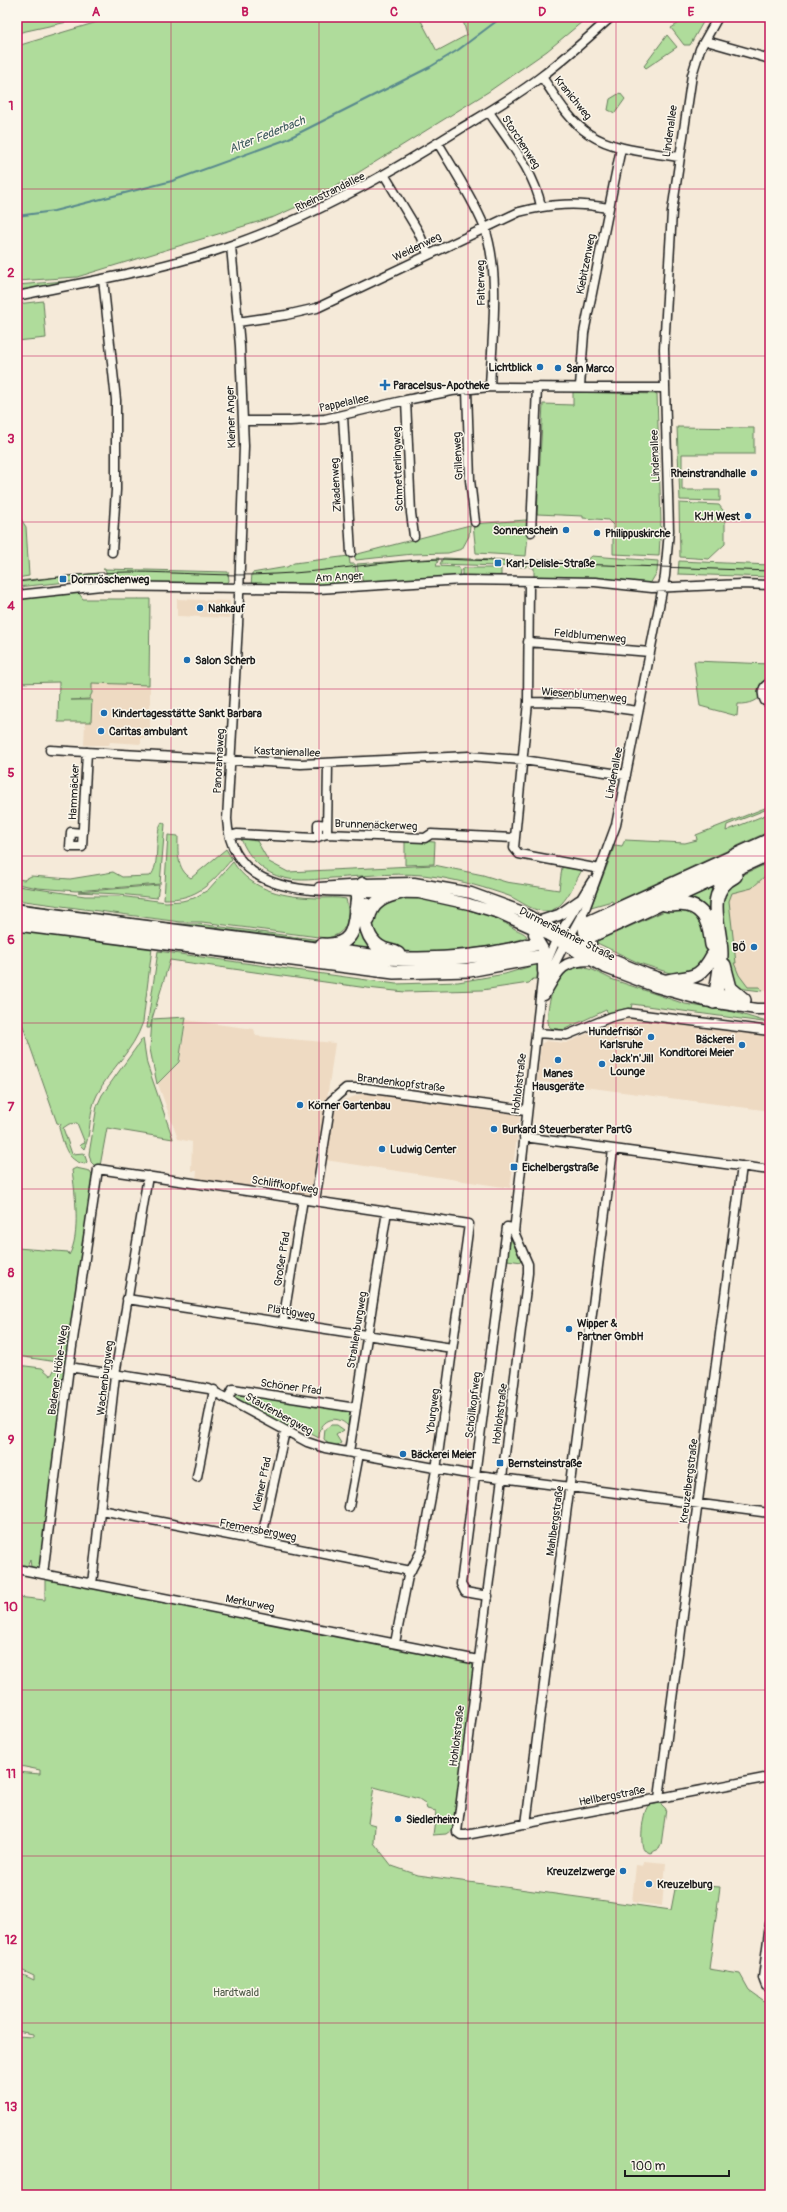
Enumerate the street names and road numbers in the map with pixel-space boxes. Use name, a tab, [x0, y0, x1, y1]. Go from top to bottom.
street label: Kranichweg	[551, 73, 595, 123]
street label: Lindenallee	[660, 104, 680, 158]
street label: Storchenweg	[499, 113, 543, 172]
street label: Rheinstrandallee	[293, 169, 367, 214]
street label: Weidenweg	[391, 230, 444, 264]
street label: Kiebitzenweg	[574, 232, 598, 295]
street label: Falterweg	[474, 259, 488, 306]
street label: Kleiner Anger	[223, 385, 239, 449]
street label: Pappelallee	[318, 391, 371, 415]
street label: Schmetterlingweg	[390, 426, 406, 512]
street label: Lindenallee	[648, 429, 662, 482]
street label: Grillenweg	[450, 431, 466, 480]
street label: Zikadenweg	[328, 457, 344, 513]
street label: Am Anger	[315, 569, 363, 585]
street label: Feldblumenweg	[553, 626, 627, 646]
street label: Wiesenblumenweg	[541, 685, 628, 705]
street label: Panoramaweg	[211, 728, 227, 794]
street label: Kastanienallee	[253, 744, 321, 760]
street label: Lindenallee	[603, 745, 625, 800]
street label: Hammäcker	[66, 763, 82, 820]
street label: Brunnenäckerweg	[334, 817, 418, 833]
street label: Durmersheimer Straße	[517, 904, 617, 964]
street label: Hohlohstraße	[509, 1052, 529, 1115]
street label: Brandenkopfstraße	[356, 1071, 446, 1095]
street label: Schliffkopfweg	[251, 1173, 320, 1197]
street label: Großer Pfad	[271, 1231, 293, 1287]
street label: Strahlenburgweg	[344, 1290, 370, 1369]
street label: Plättigweg	[266, 1302, 317, 1322]
street label: Badener-Höhe-Weg	[45, 1324, 71, 1416]
street label: Wachenburgweg	[94, 1339, 116, 1416]
street label: Schöllkopfweg	[462, 1370, 484, 1439]
street label: Schöner Pfad	[260, 1376, 322, 1398]
street label: Hohlohstraße	[490, 1382, 510, 1445]
street label: Yburgweg	[424, 1387, 442, 1435]
street label: Staufenbergweg	[243, 1390, 315, 1438]
street label: Kreuzelbergstraße	[677, 1437, 701, 1524]
street label: Kleiner Pfad	[250, 1456, 274, 1512]
street label: Mahlbergstraße	[544, 1484, 566, 1557]
street label: Fremersbergweg	[218, 1516, 298, 1544]
street label: Merkurweg	[224, 1592, 276, 1614]
street label: Hohlohstraße	[447, 1704, 467, 1767]
street label: Hellbergstraße	[578, 1783, 647, 1809]

